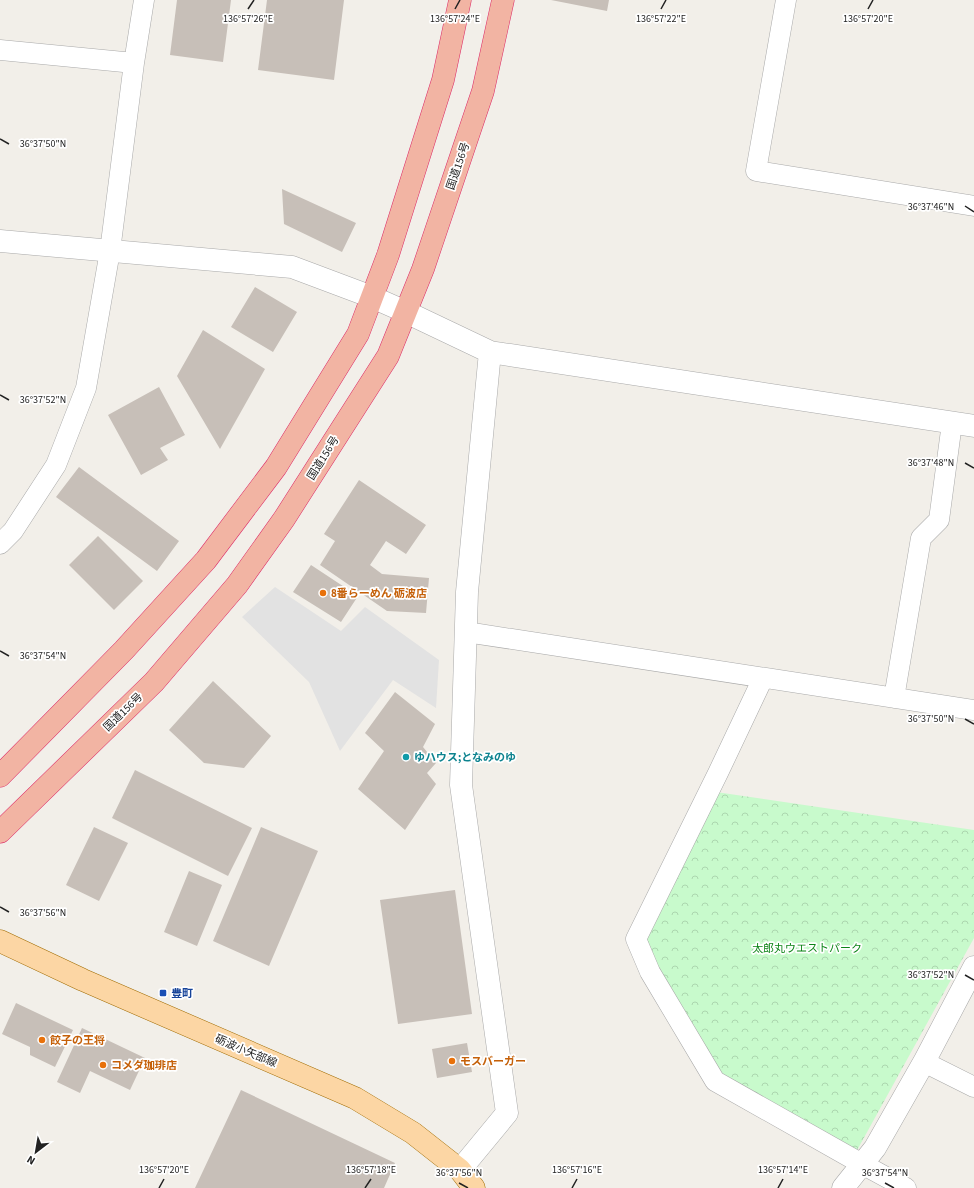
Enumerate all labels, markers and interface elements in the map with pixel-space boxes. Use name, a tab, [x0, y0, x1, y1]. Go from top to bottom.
text: 136°57'26"E	[223, 12, 273, 26]
text: 136°57'24"E	[430, 12, 480, 26]
text: 136°57'22"E	[636, 12, 686, 26]
text: 136°57'20"E	[843, 12, 893, 26]
text: 36°37'50"N	[20, 137, 66, 151]
street label: 国道156号	[443, 140, 473, 192]
text: 36°37'46"N	[908, 200, 954, 214]
text: 36°37'52"N	[20, 393, 66, 407]
street label: 国道156号	[304, 433, 342, 483]
text: 36°37'48"N	[908, 456, 954, 470]
place label: 8番らーめん 砺波店	[331, 586, 427, 601]
marker: 8番らーめん 砺波店	[318, 588, 328, 598]
text: 36°37'54"N	[20, 649, 66, 663]
street label: 国道156号	[100, 689, 146, 735]
text: 36°37'50"N	[908, 712, 954, 726]
place label: ゆハウス;となみのゆ	[414, 750, 516, 765]
marker: ゆハウス;となみのゆ	[401, 752, 411, 762]
text: 36°37'56"N	[20, 906, 66, 920]
park label: 太郎丸ウエストパーク	[752, 941, 862, 956]
text: 36°37'52"N	[908, 968, 954, 982]
place label: 豊町	[171, 986, 193, 1001]
marker: 豊町	[158, 988, 168, 998]
street label: 砺波小矢部線	[213, 1031, 279, 1071]
place label: 餃子の王将	[50, 1033, 105, 1048]
marker: 餃子の王将	[37, 1035, 47, 1045]
place label: モスバーガー	[460, 1054, 526, 1069]
marker: モスバーガー	[447, 1056, 457, 1066]
place label: コメダ珈琲店	[111, 1058, 177, 1073]
marker: コメダ珈琲店	[98, 1060, 108, 1070]
north arrow	[16, 1132, 56, 1172]
text: N	[24, 1152, 38, 1168]
text: 136°57'20"E	[139, 1163, 189, 1177]
text: 136°57'18"E	[346, 1163, 396, 1177]
text: 136°57'16"E	[552, 1163, 602, 1177]
text: 136°57'14"E	[758, 1163, 808, 1177]
text: 36°37'56"N	[436, 1166, 482, 1180]
text: 36°37'54"N	[862, 1166, 908, 1180]

